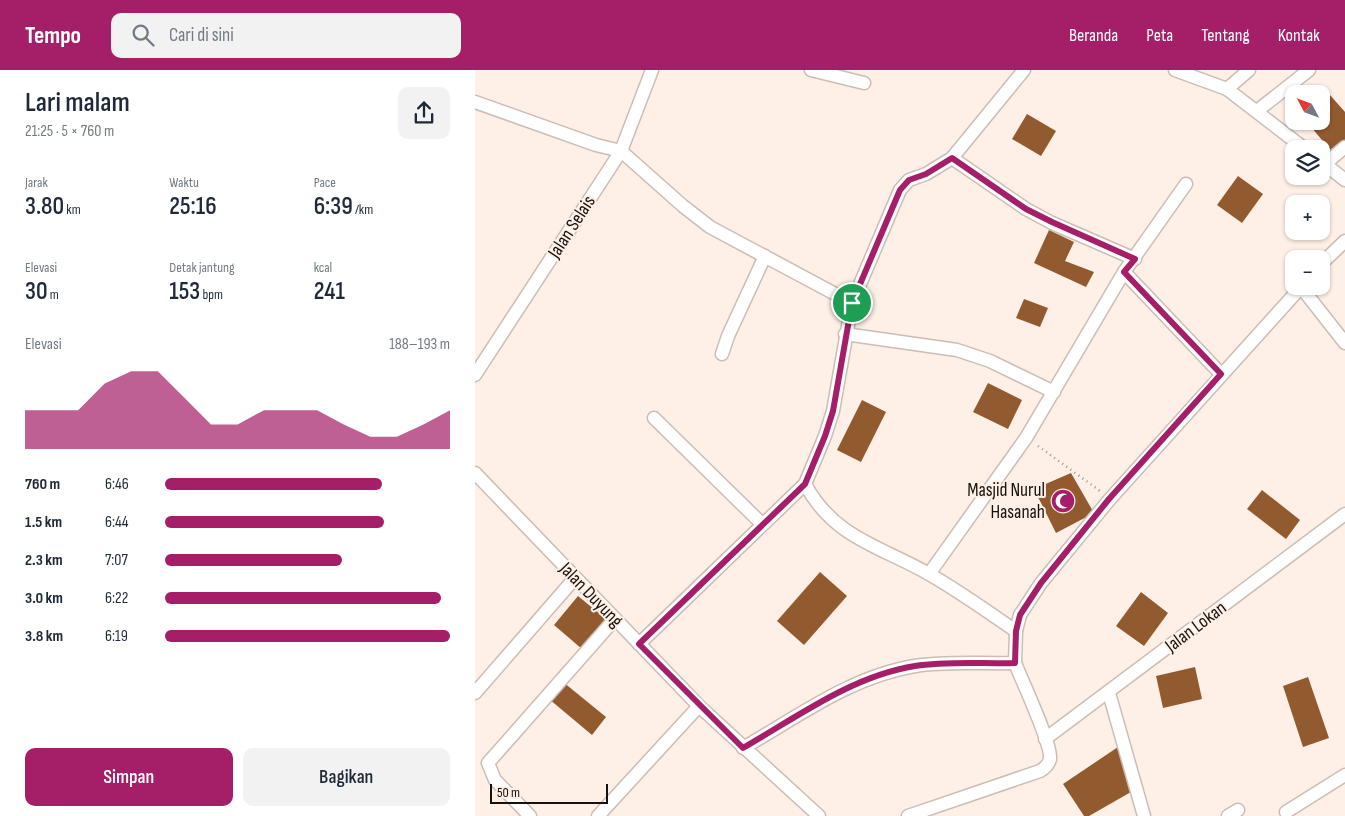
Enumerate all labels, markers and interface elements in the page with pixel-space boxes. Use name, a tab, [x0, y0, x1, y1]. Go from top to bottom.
search box	[111, 13, 461, 58]
text: Tempo	[25, 21, 81, 50]
icon: search	[129, 21, 157, 49]
text: Cari di sini	[169, 24, 234, 47]
text: Beranda	[1069, 25, 1118, 46]
text: Peta	[1146, 25, 1173, 46]
text: Tentang	[1201, 25, 1250, 46]
text: Kontak	[1278, 25, 1320, 46]
north arrow	[1285, 85, 1330, 130]
map controls	[1285, 85, 1330, 295]
text: Lari malam	[25, 86, 130, 119]
button: share	[398, 87, 450, 139]
text: 21:25 · 5 × 760 m	[25, 122, 114, 141]
button: layers	[1285, 140, 1330, 185]
text: Jarak	[25, 174, 48, 191]
text: Waktu	[169, 174, 199, 191]
text: Pace	[314, 174, 336, 191]
text: 3.80	[25, 191, 64, 222]
text: 25:16	[169, 191, 217, 222]
text: 6:39	[314, 191, 353, 222]
street label: Jalan Selais	[543, 191, 601, 264]
button: +	[1285, 195, 1330, 240]
text: km	[64, 201, 81, 218]
text: /km	[353, 201, 373, 218]
button: −	[1285, 250, 1330, 295]
text: Elevasi	[25, 259, 57, 276]
text: Detak jantung	[169, 259, 235, 276]
text: kcal	[314, 259, 332, 276]
text: 30	[25, 276, 47, 307]
text: 153	[169, 276, 200, 307]
text: 241	[314, 276, 345, 307]
pin	[831, 282, 873, 324]
text: m	[47, 286, 59, 303]
text: bpm	[200, 286, 223, 303]
icon: arrive	[838, 289, 866, 317]
text: Elevasi	[25, 335, 62, 354]
text: 188–193 m	[389, 335, 450, 354]
text: 760 m	[25, 475, 60, 494]
text: 6:46	[105, 475, 129, 494]
place label: Masjid Nurul Hasanah	[967, 479, 1045, 524]
mosque icon: Masjid Nurul Hasanah	[1050, 488, 1076, 514]
text: 1.5 km	[25, 513, 62, 532]
text: 6:44	[105, 513, 128, 532]
text: 2.3 km	[25, 551, 63, 570]
text: 7:07	[105, 551, 128, 570]
street label: Jalan Duyung	[554, 557, 628, 633]
text: 3.0 km	[25, 589, 63, 608]
text: 6:22	[105, 589, 128, 608]
street label: Jalan Lokan	[1160, 597, 1231, 658]
text: 3.8 km	[25, 627, 63, 646]
text: 6:19	[105, 627, 128, 646]
button: Simpan	[25, 748, 233, 806]
button: Bagikan	[243, 748, 450, 806]
scale bar	[490, 781, 607, 804]
text: 50 m	[497, 784, 520, 801]

